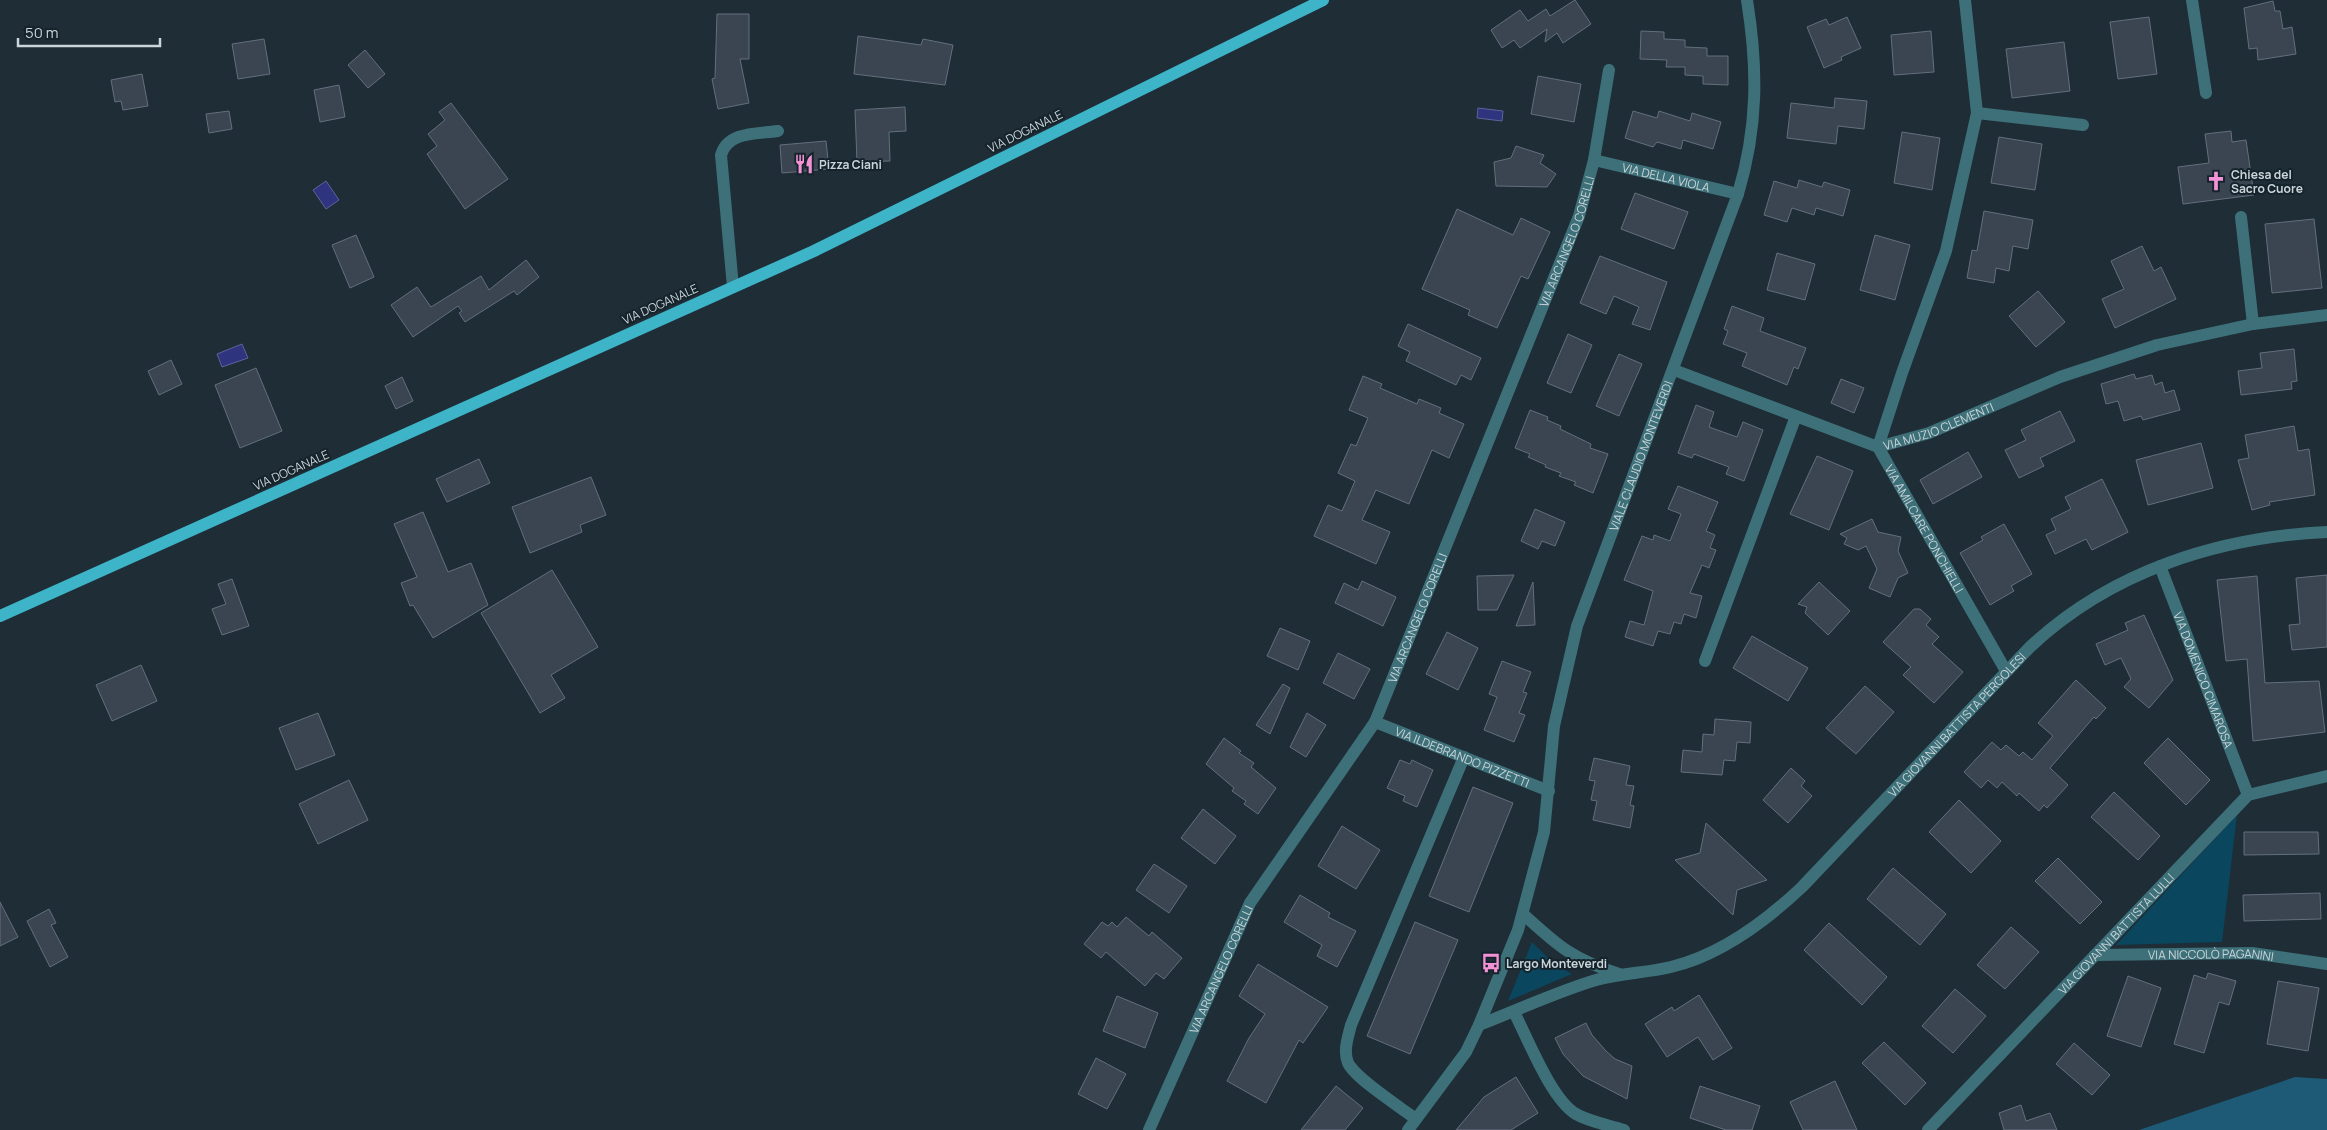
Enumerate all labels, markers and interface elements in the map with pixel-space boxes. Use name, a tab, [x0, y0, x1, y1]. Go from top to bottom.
scale bar	[18, 15, 160, 47]
text: 50 m	[25, 22, 59, 43]
street label: VIA DOGANALE	[985, 105, 1065, 156]
restaurant icon: Pizza Ciani	[793, 153, 815, 175]
place label: Pizza Ciani	[819, 156, 882, 173]
street label: VIA DELLA VIOLA	[1620, 158, 1712, 196]
place label: Chiesa del Sacro Cuore	[2231, 166, 2303, 197]
church icon: Chiesa del Sacro Cuore	[2205, 170, 2227, 192]
street label: VIA ARCANGELO CORELLI	[1535, 174, 1598, 309]
street label: VIA DOGANALE	[619, 280, 701, 328]
street label: VIALE CLAUDIO MONTEVERDI	[1605, 378, 1676, 533]
street label: VIA MUZIO CLEMENTI	[1881, 398, 1996, 454]
street label: VIA DOGANALE	[250, 446, 332, 494]
street label: VIA AMILCARE PONCHIELLI	[1881, 461, 1968, 596]
street label: VIA ARCANGELO CORELLI	[1383, 550, 1451, 685]
street label: VIA DOMENICO CIMAROSA	[2170, 609, 2238, 751]
street label: VIA GIOVANNI BATTISTA PERGOLESI	[1884, 648, 2029, 800]
street label: VIA ILDEBRANDO PIZZETTI	[1393, 722, 1532, 791]
street label: VIA GIOVANNI BATTISTA LULLI	[2054, 869, 2178, 998]
street label: VIA ARCANGELO CORELLI	[1185, 903, 1256, 1036]
street label: VIA NICCOLÒ PAGANINI	[2148, 944, 2275, 965]
bus stop icon: Largo Monteverdi	[1480, 952, 1502, 974]
place label: Largo Monteverdi	[1506, 955, 1607, 972]

